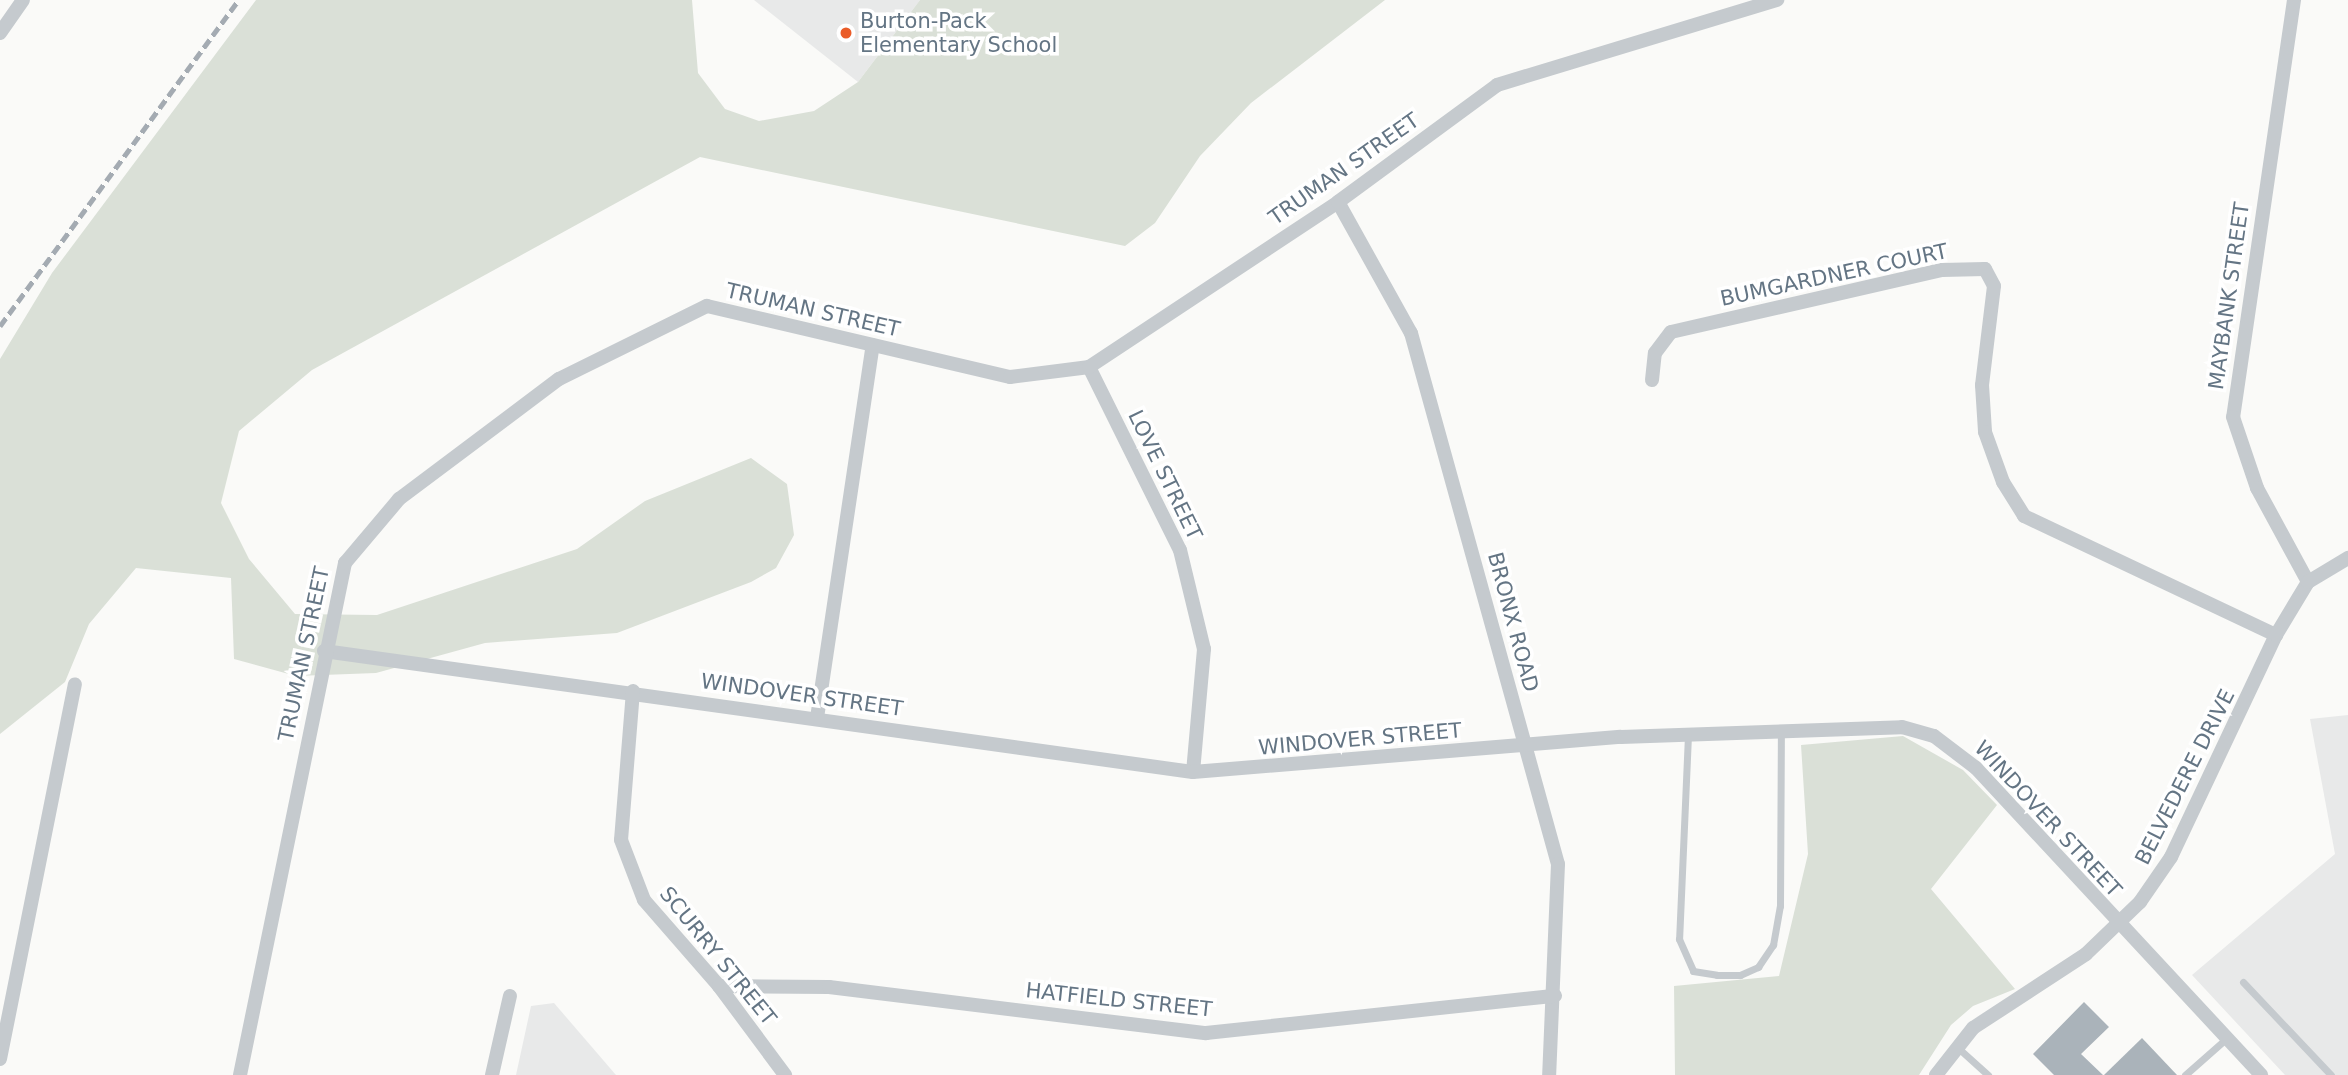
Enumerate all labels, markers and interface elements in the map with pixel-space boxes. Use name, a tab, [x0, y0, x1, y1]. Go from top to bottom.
place label: Burton-Pack Elementary School	[860, 8, 1057, 58]
marker: Burton-Pack Elementary School	[838, 25, 854, 41]
street label: TRUMAN STREET	[1264, 108, 1424, 230]
street label: MAYBANK STREET	[2203, 201, 2255, 391]
street label: BUMGARDNER COURT	[1718, 239, 1950, 311]
street label: TRUMAN STREET	[724, 278, 902, 342]
street label: LOVE STREET	[1123, 406, 1207, 544]
street label: BRONX ROAD	[1482, 549, 1544, 695]
street label: TRUMAN STREET	[273, 564, 335, 744]
street label: WINDOVER STREET	[699, 668, 905, 722]
street label: BELVEDERE DRIVE	[2130, 685, 2240, 869]
street label: WINDOVER STREET	[1257, 718, 1463, 760]
street label: WINDOVER STREET	[1969, 736, 2127, 902]
street label: SCURRY STREET	[654, 882, 782, 1030]
street label: HATFIELD STREET	[1024, 978, 1214, 1022]

